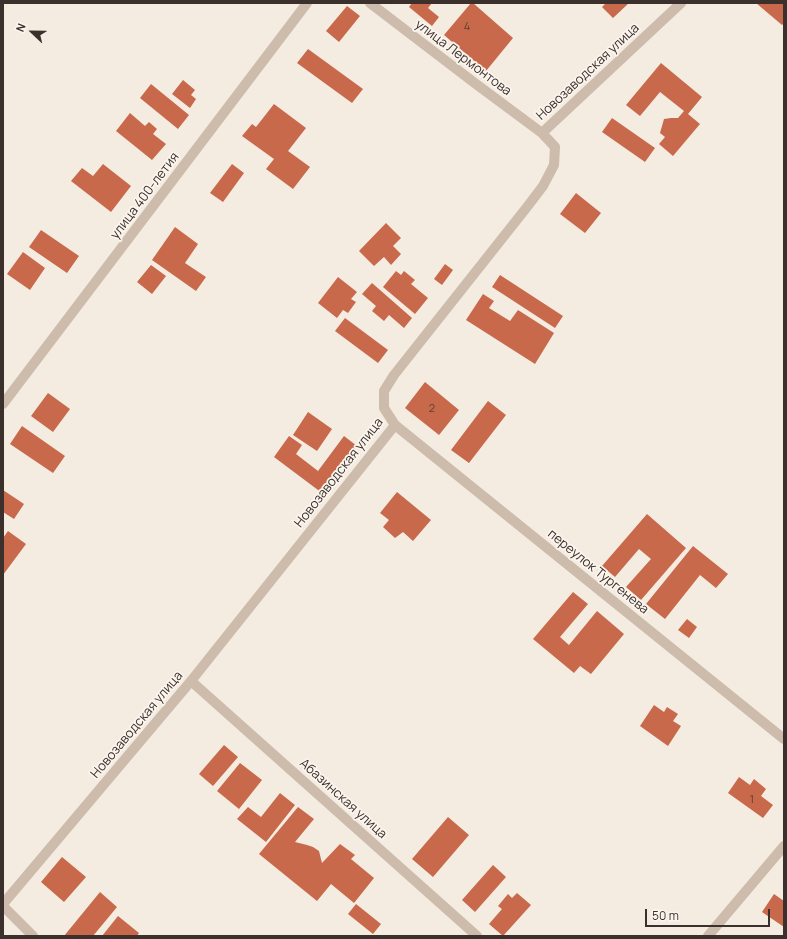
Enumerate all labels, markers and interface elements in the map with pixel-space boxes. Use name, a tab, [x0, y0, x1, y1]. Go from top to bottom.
north arrow	[12, 12, 52, 52]
street label: улица Лермонтова	[412, 17, 514, 99]
house number: 4	[464, 20, 470, 34]
street label: Новозаводская улица	[533, 20, 643, 124]
text: N	[12, 21, 29, 34]
street label: улица 400-летия	[107, 150, 183, 242]
house number: 2	[429, 402, 435, 416]
street label: Новозаводская улица	[291, 415, 387, 531]
street label: переулок Тургенева	[544, 526, 652, 618]
street label: Новозаводская улица	[88, 668, 186, 782]
street label: Абазинская улица	[296, 756, 390, 842]
house number: 1	[750, 793, 754, 807]
scale bar	[647, 901, 772, 927]
text: 50 m	[652, 907, 679, 924]

